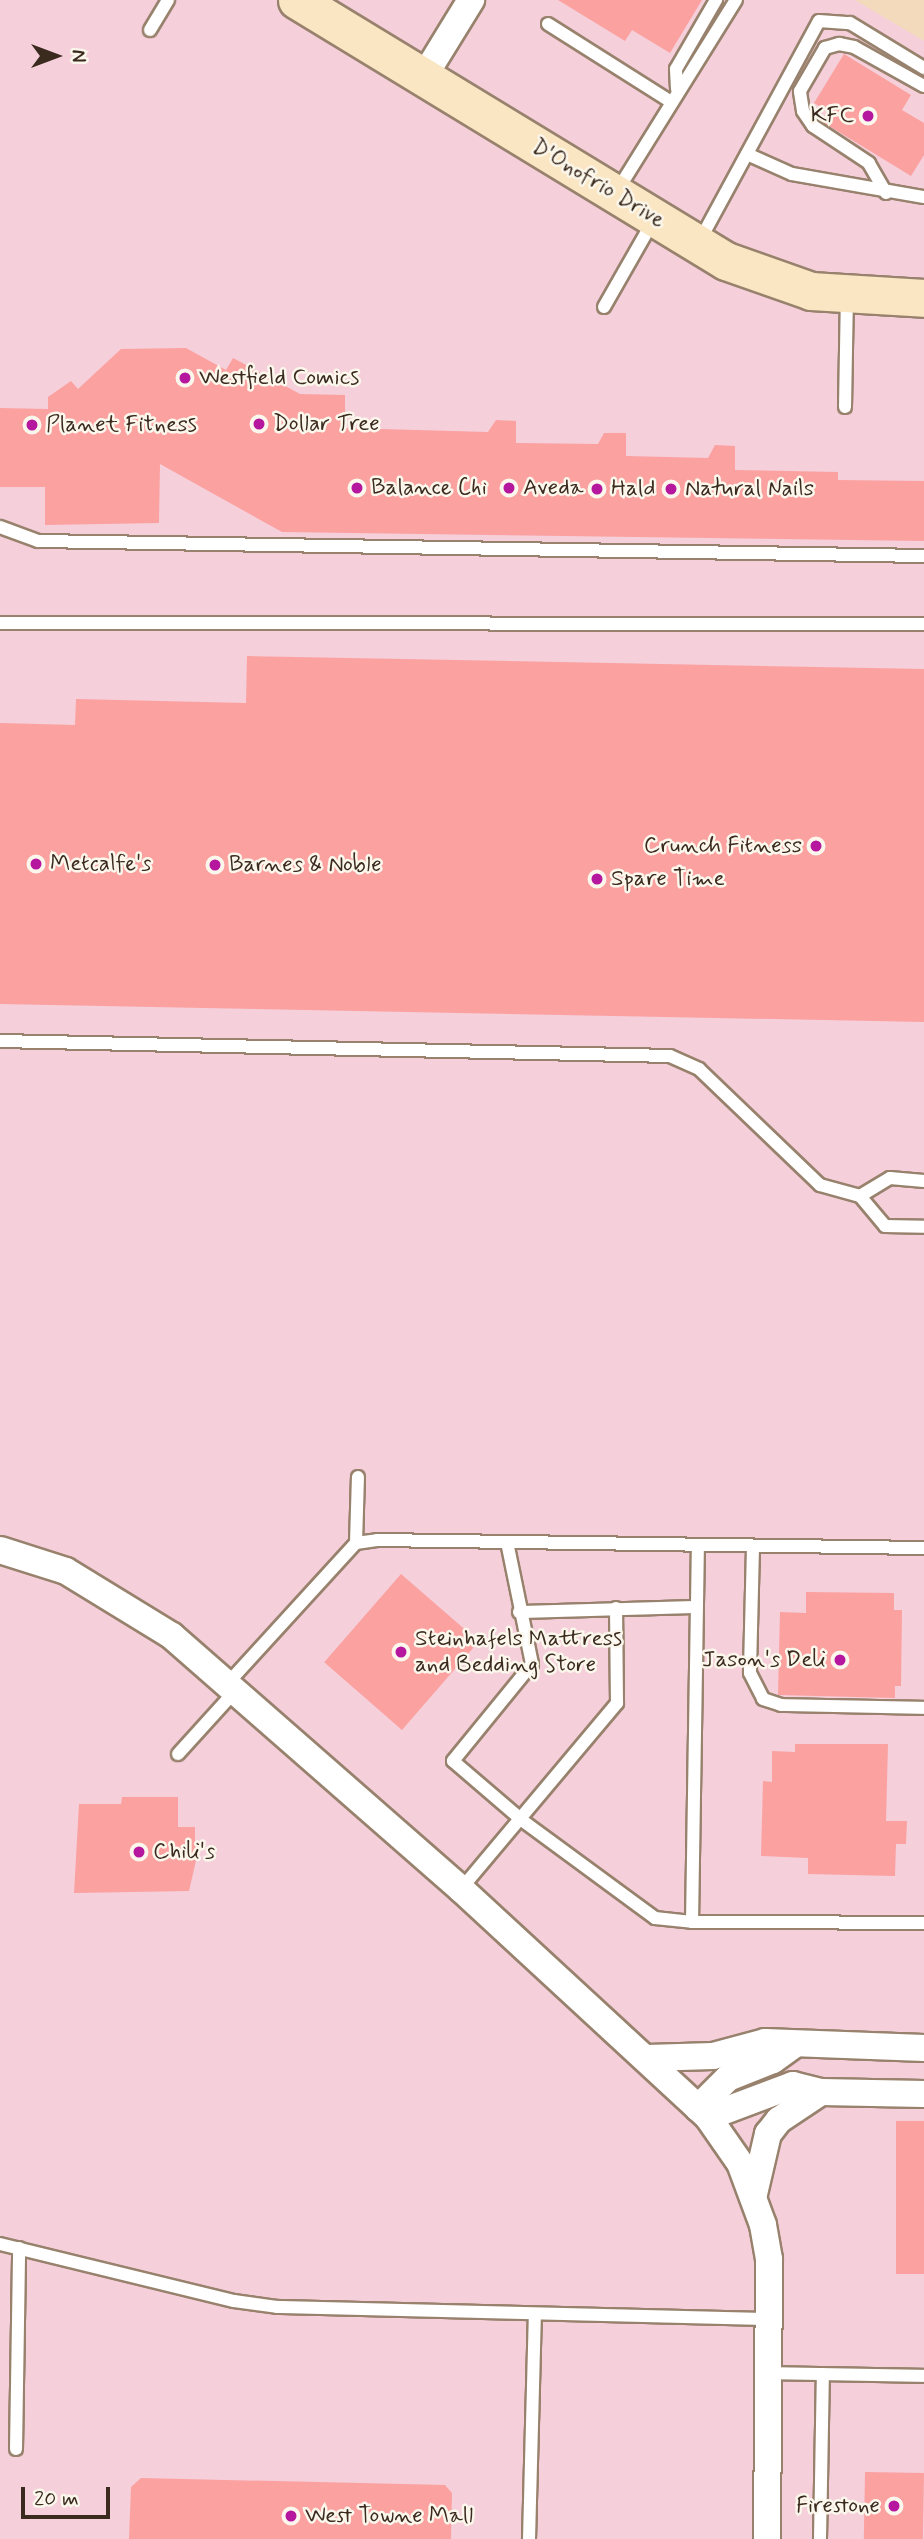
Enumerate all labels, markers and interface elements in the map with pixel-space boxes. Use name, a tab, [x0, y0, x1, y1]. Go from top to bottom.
north arrow	[21, 21, 91, 91]
text: N	[65, 50, 90, 62]
place label: KFC	[811, 102, 854, 130]
marker: KFC	[860, 108, 876, 124]
street label: D'Onofrio Drive	[527, 134, 669, 234]
place label: Westfield Comics	[199, 364, 365, 392]
marker: Westfield Comics	[177, 370, 193, 386]
place label: Dollar Tree	[273, 410, 376, 438]
place label: Planet Fitness	[46, 411, 200, 439]
marker: Dollar Tree	[251, 416, 267, 432]
marker: Planet Fitness	[24, 417, 40, 433]
place label: Balance Chi	[371, 474, 491, 502]
place label: Aveda	[523, 474, 584, 502]
place label: Hald	[611, 475, 655, 503]
place label: Natural Nails	[685, 475, 815, 503]
marker: Balance Chi	[349, 480, 365, 496]
marker: Aveda	[501, 480, 517, 496]
marker: Hald	[589, 481, 605, 497]
marker: Natural Nails	[663, 481, 679, 497]
place label: Crunch Fitness	[644, 832, 802, 860]
marker: Crunch Fitness	[808, 838, 824, 854]
place label: Metcalfe's	[50, 850, 151, 878]
place label: Barnes & Noble	[229, 851, 382, 879]
marker: Metcalfe's	[28, 856, 44, 872]
marker: Barnes & Noble	[207, 857, 223, 873]
place label: Spare Time	[611, 865, 721, 893]
marker: Spare Time	[589, 871, 605, 887]
place label: Steinhafels Mattress and Bedding Store	[415, 1625, 623, 1679]
marker: Steinhafels Mattress and Bedding Store	[393, 1644, 409, 1660]
place label: Jason's Deli	[702, 1646, 826, 1674]
marker: Jason's Deli	[832, 1652, 848, 1668]
place label: Chili's	[153, 1838, 215, 1866]
marker: Chili's	[131, 1844, 147, 1860]
scale bar	[24, 2472, 114, 2516]
text: 20 m	[34, 2485, 79, 2513]
place label: Firestone	[796, 2492, 880, 2520]
marker: Firestone	[886, 2498, 902, 2514]
place label: West Towne Mall	[305, 2502, 471, 2530]
marker: West Towne Mall	[283, 2508, 299, 2524]

